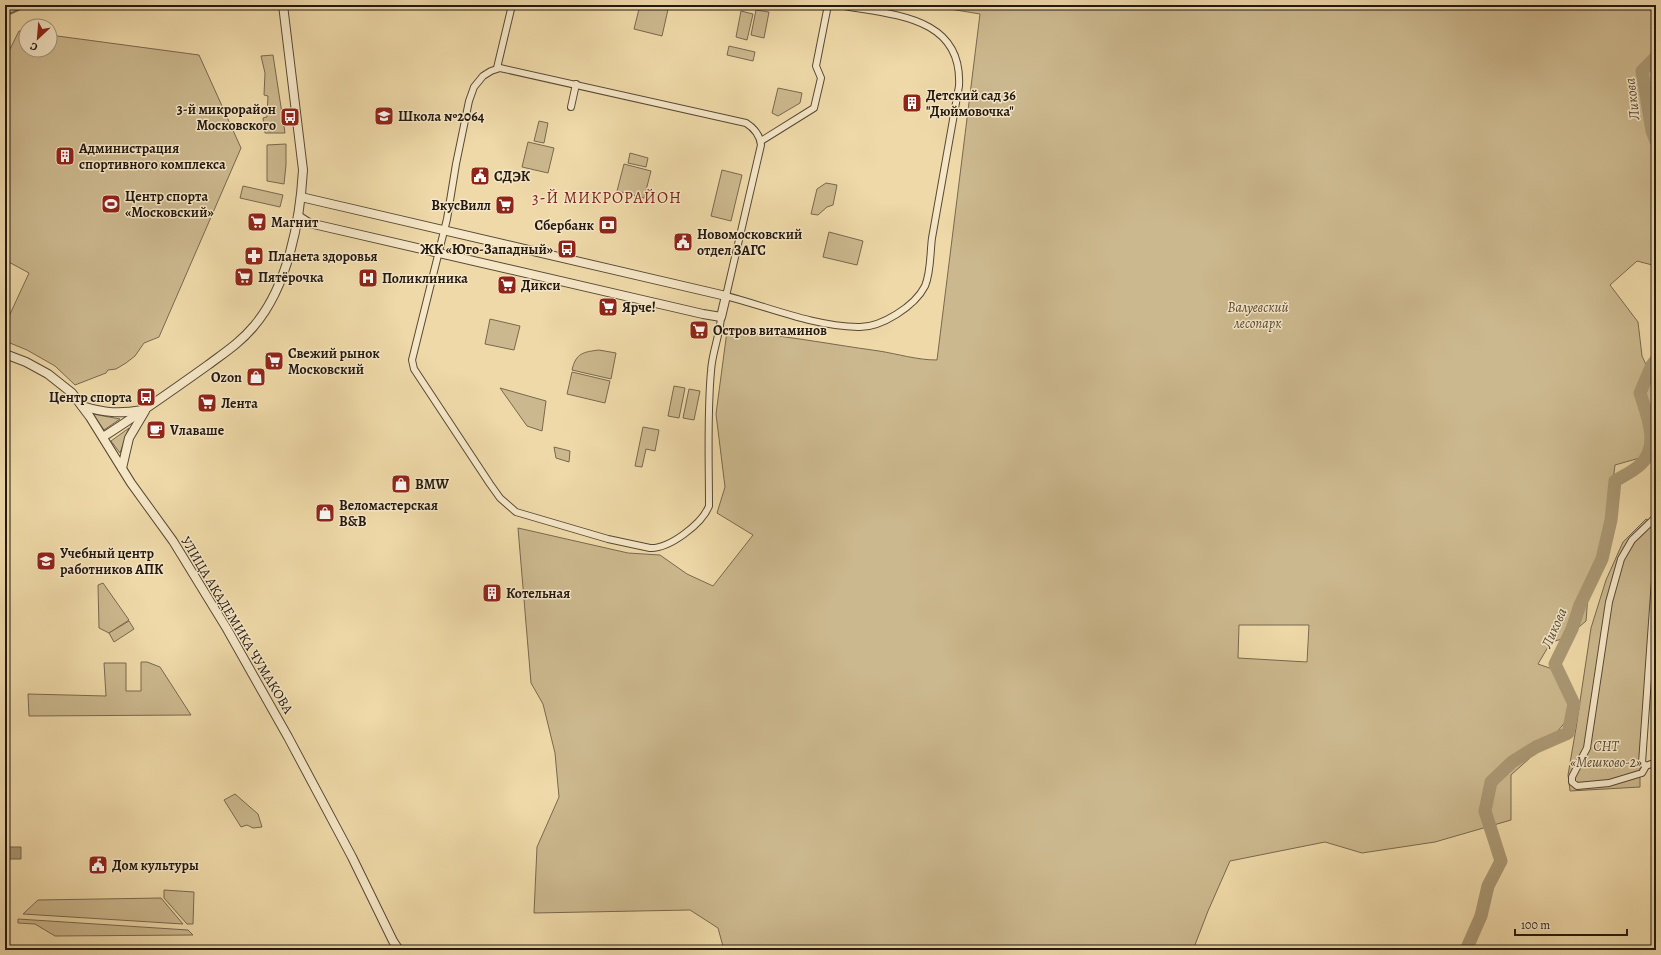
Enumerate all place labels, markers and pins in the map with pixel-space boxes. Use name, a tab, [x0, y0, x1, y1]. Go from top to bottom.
place label: Детский сад 36 "Дюймовочка"	[926, 86, 1016, 121]
building icon: Детский сад 36 "Дюймовочка"	[901, 92, 923, 114]
place label: 3-й микрорайон Московского	[177, 100, 276, 135]
school or university icon: Школа №2064	[373, 105, 395, 127]
bus stop icon: 3-й микрорайон Московского	[279, 106, 301, 128]
place label: Школа №2064	[398, 107, 485, 126]
place label: Администрация спортивного комплекса	[78, 139, 226, 174]
building icon: Администрация спортивного комплекса	[54, 145, 76, 167]
public building icon: СДЭК	[469, 165, 491, 187]
place label: СДЭК	[494, 167, 531, 186]
place label: Центр спорта «Московский»	[125, 187, 214, 222]
sports icon: Центр спорта «Московский»	[100, 193, 122, 215]
supermarket icon: ВкусВилл	[494, 194, 516, 216]
place label: ВкусВилл	[431, 196, 491, 215]
supermarket icon: Магнит	[246, 211, 268, 233]
place label: Магнит	[271, 213, 319, 232]
bank icon: Сбербанк	[597, 214, 619, 236]
place label: Сбербанк	[534, 216, 594, 235]
place label: Новомосковский отдел ЗАГС	[697, 225, 802, 260]
public building icon: Новомосковский отдел ЗАГС	[672, 231, 694, 253]
bus stop icon: ЖК «Юго-Западный»	[556, 238, 578, 260]
place label: ЖК «Юго-Западный»	[420, 240, 553, 259]
pharmacy icon: Планета здоровья	[243, 245, 265, 267]
place label: Планета здоровья	[268, 247, 377, 266]
supermarket icon: Пятёрочка	[233, 266, 255, 288]
hospital icon: Поликлиника	[357, 267, 379, 289]
place label: Пятёрочка	[258, 268, 324, 287]
place label: Поликлиника	[382, 269, 468, 288]
supermarket icon: Дикси	[496, 274, 518, 296]
place label: Дикси	[521, 276, 561, 295]
supermarket icon: Ярче!	[597, 296, 619, 318]
place label: Ярче!	[622, 298, 656, 317]
supermarket icon: Остров витаминов	[688, 319, 710, 341]
place label: Остров витаминов	[713, 321, 827, 340]
place label: Свежий рынок Московский	[288, 344, 380, 379]
supermarket icon: Свежий рынок Московский	[263, 350, 285, 372]
shop icon: Ozon	[245, 366, 267, 388]
place label: Ozon	[211, 368, 242, 387]
bus stop icon: Центр спорта	[135, 386, 157, 408]
place label: Центр спорта	[49, 388, 132, 407]
supermarket icon: Лента	[196, 392, 218, 414]
place label: Лента	[221, 394, 258, 413]
cafe icon: Vлаваше	[145, 419, 167, 441]
place label: Vлаваше	[169, 421, 225, 440]
shop icon: BMW	[390, 473, 412, 495]
place label: BMW	[415, 475, 449, 494]
place label: Веломастерская B&B	[339, 496, 438, 531]
shop icon: Веломастерская B&B	[314, 502, 336, 524]
place label: Учебный центр работников АПК	[60, 544, 164, 579]
school or university icon: Учебный центр работников АПК	[35, 550, 57, 572]
building icon: Котельная	[481, 582, 503, 604]
place label: Котельная	[506, 584, 570, 603]
public building icon: Дом культуры	[87, 854, 109, 876]
place label: Дом культуры	[112, 856, 199, 875]

